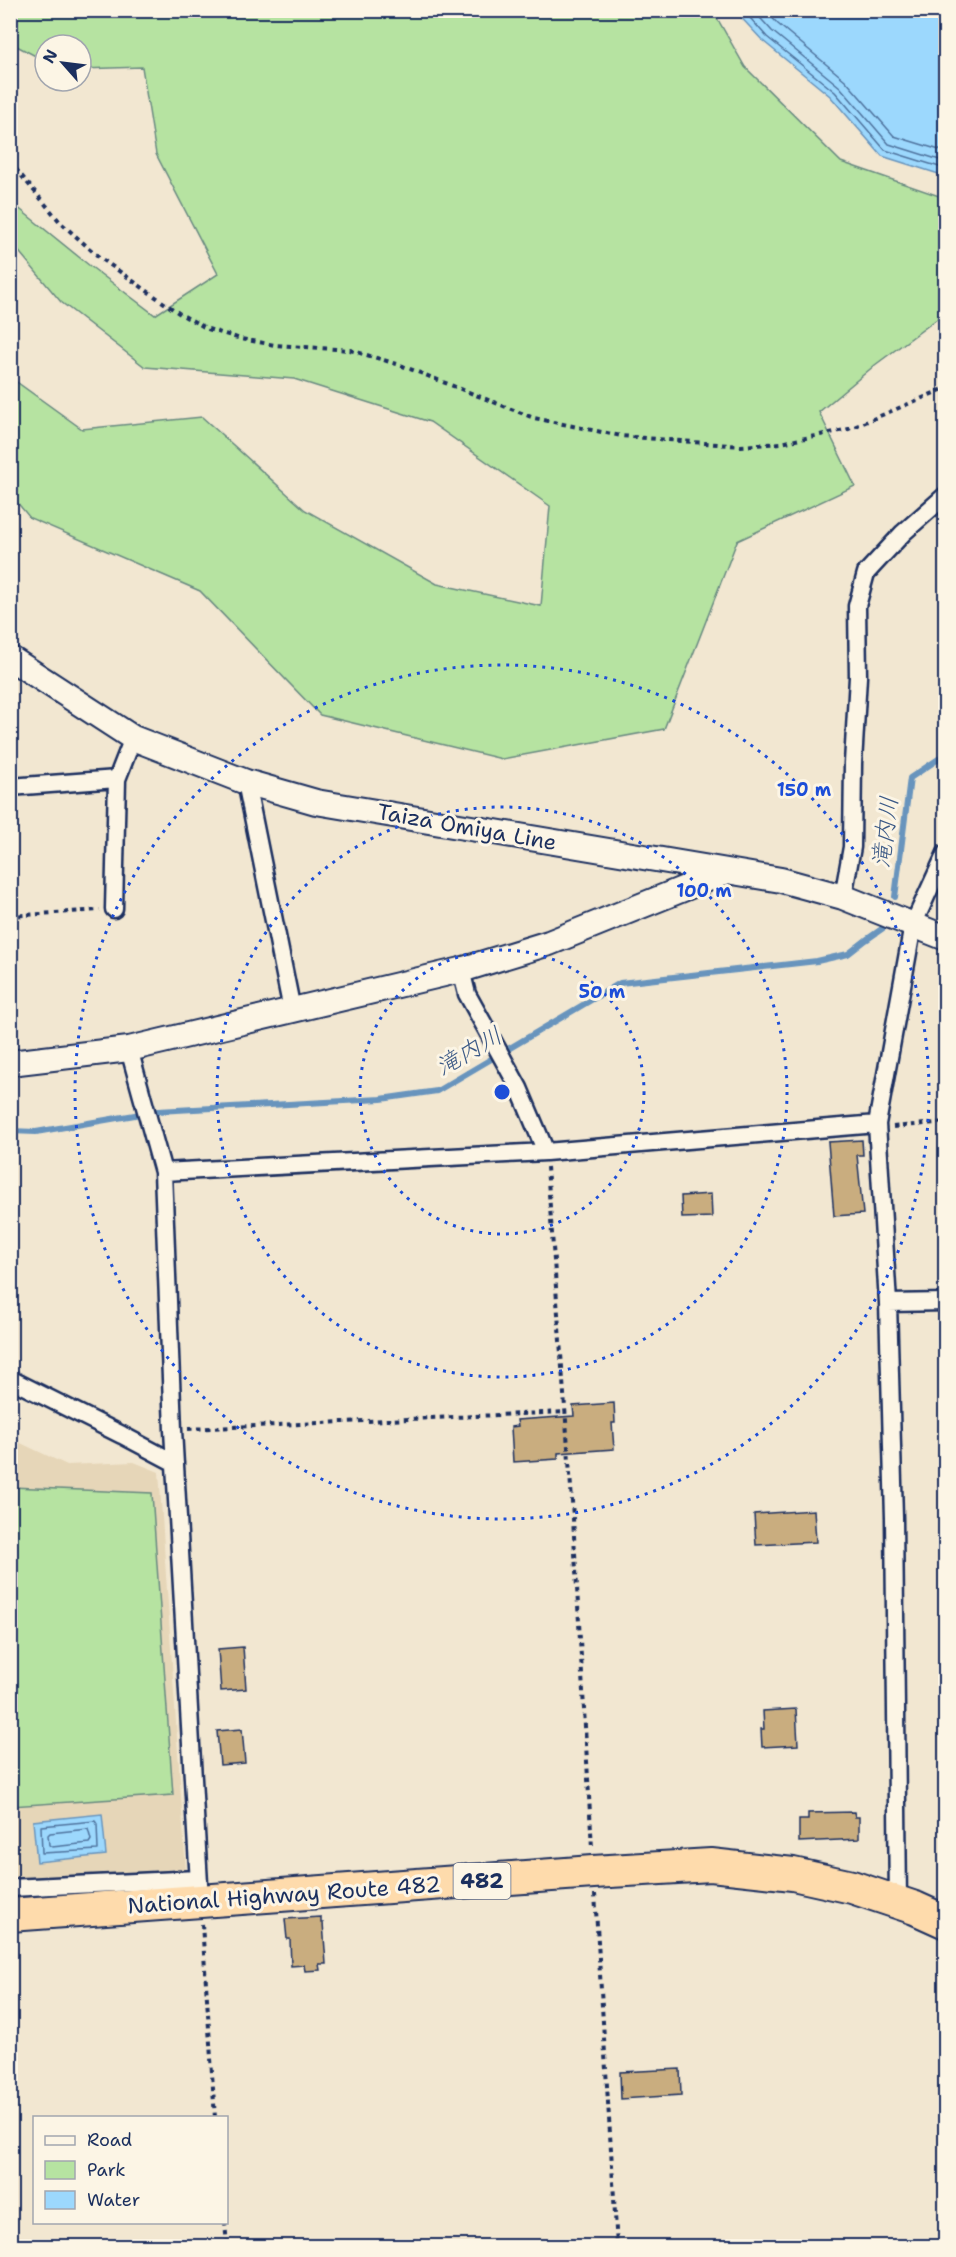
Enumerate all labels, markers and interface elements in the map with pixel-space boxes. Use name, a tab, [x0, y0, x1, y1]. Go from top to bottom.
north arrow	[33, 33, 93, 93]
text: N	[38, 46, 62, 67]
text: 150 m	[777, 778, 832, 802]
water label: 滝内川	[865, 794, 905, 870]
street label: Taiza Omiya Line	[375, 797, 559, 857]
text: 100 m	[676, 879, 732, 903]
text: 50 m	[579, 980, 626, 1004]
water label: 滝内川	[430, 1019, 508, 1083]
centre of rings	[492, 1082, 512, 1102]
road number: 482	[454, 1863, 510, 1899]
street label: National Highway Route 482	[126, 1870, 442, 1920]
legend	[33, 2116, 228, 2224]
text: Road	[87, 2128, 132, 2152]
text: Park	[87, 2158, 126, 2182]
text: Water	[87, 2188, 140, 2212]

